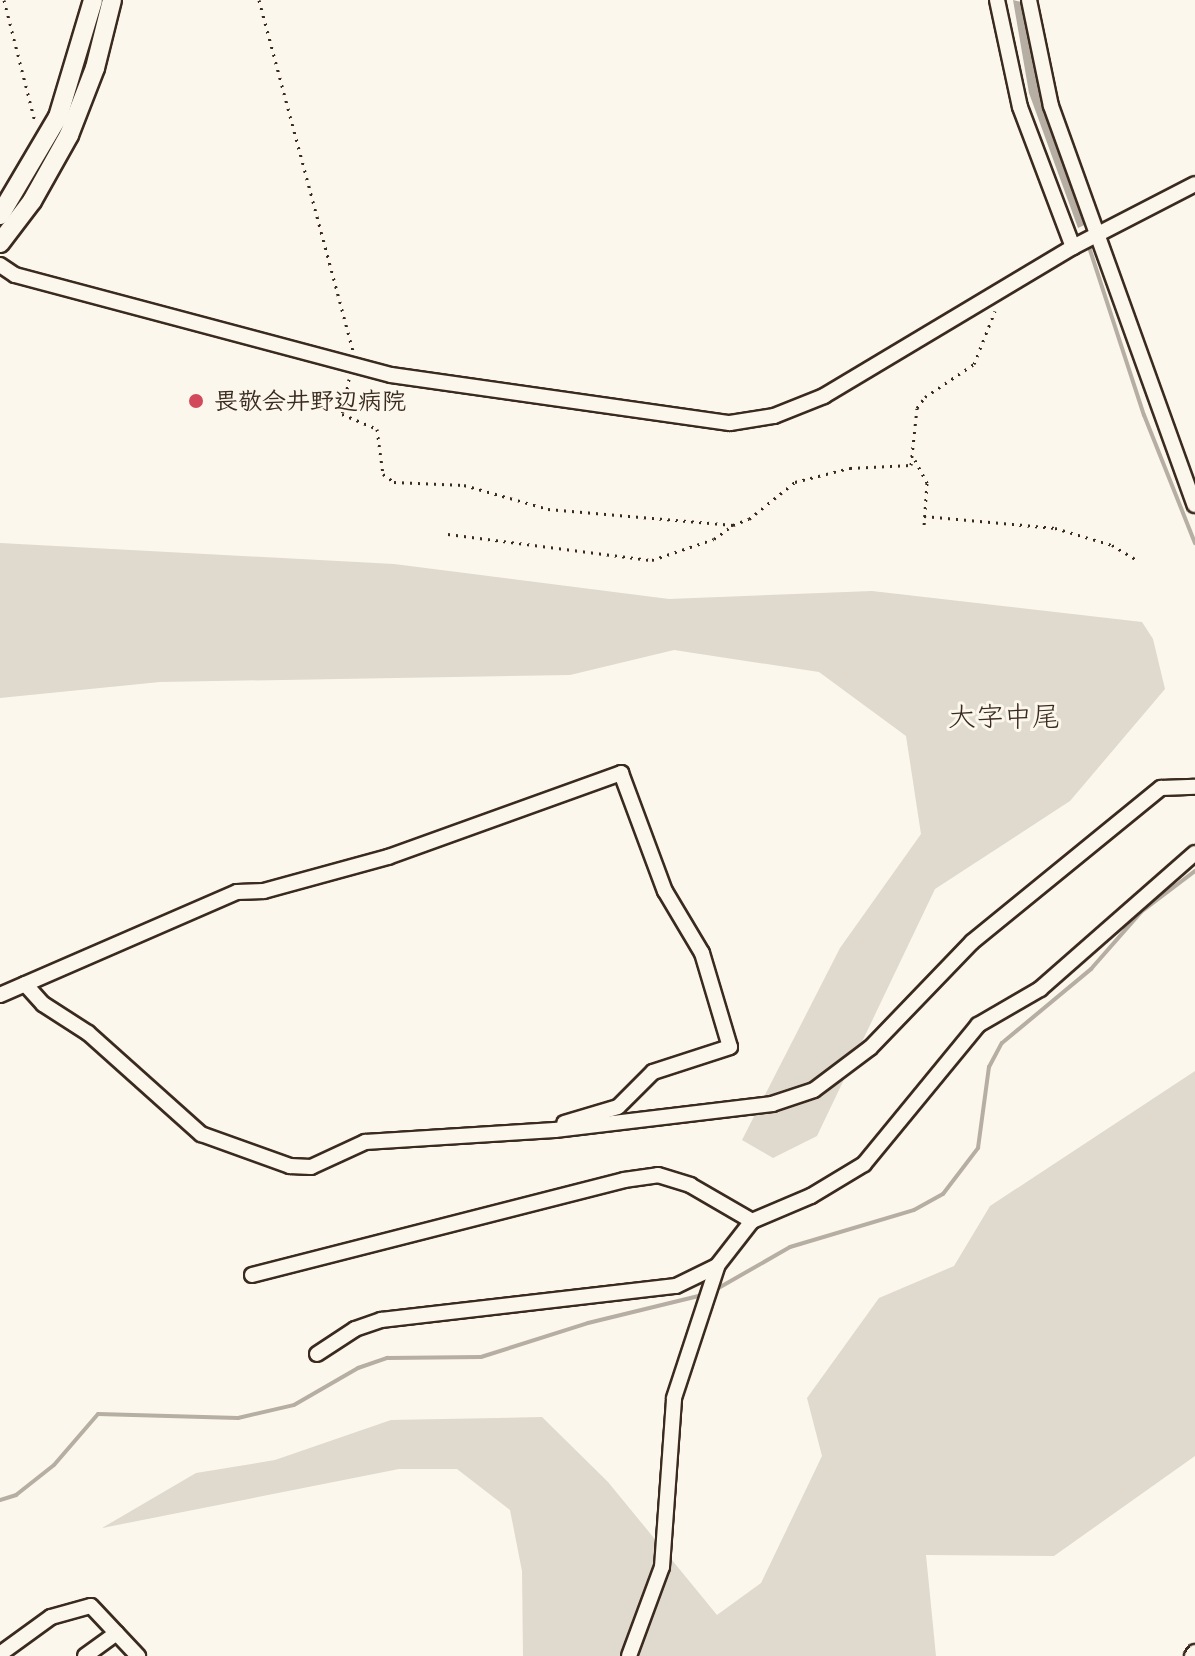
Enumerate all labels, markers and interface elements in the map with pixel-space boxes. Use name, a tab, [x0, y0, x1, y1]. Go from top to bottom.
place label: 畏敬会井野辺病院	[214, 387, 406, 415]
marker: 畏敬会井野辺病院	[185, 390, 207, 412]
district label: 大字中尾	[948, 699, 1060, 733]

